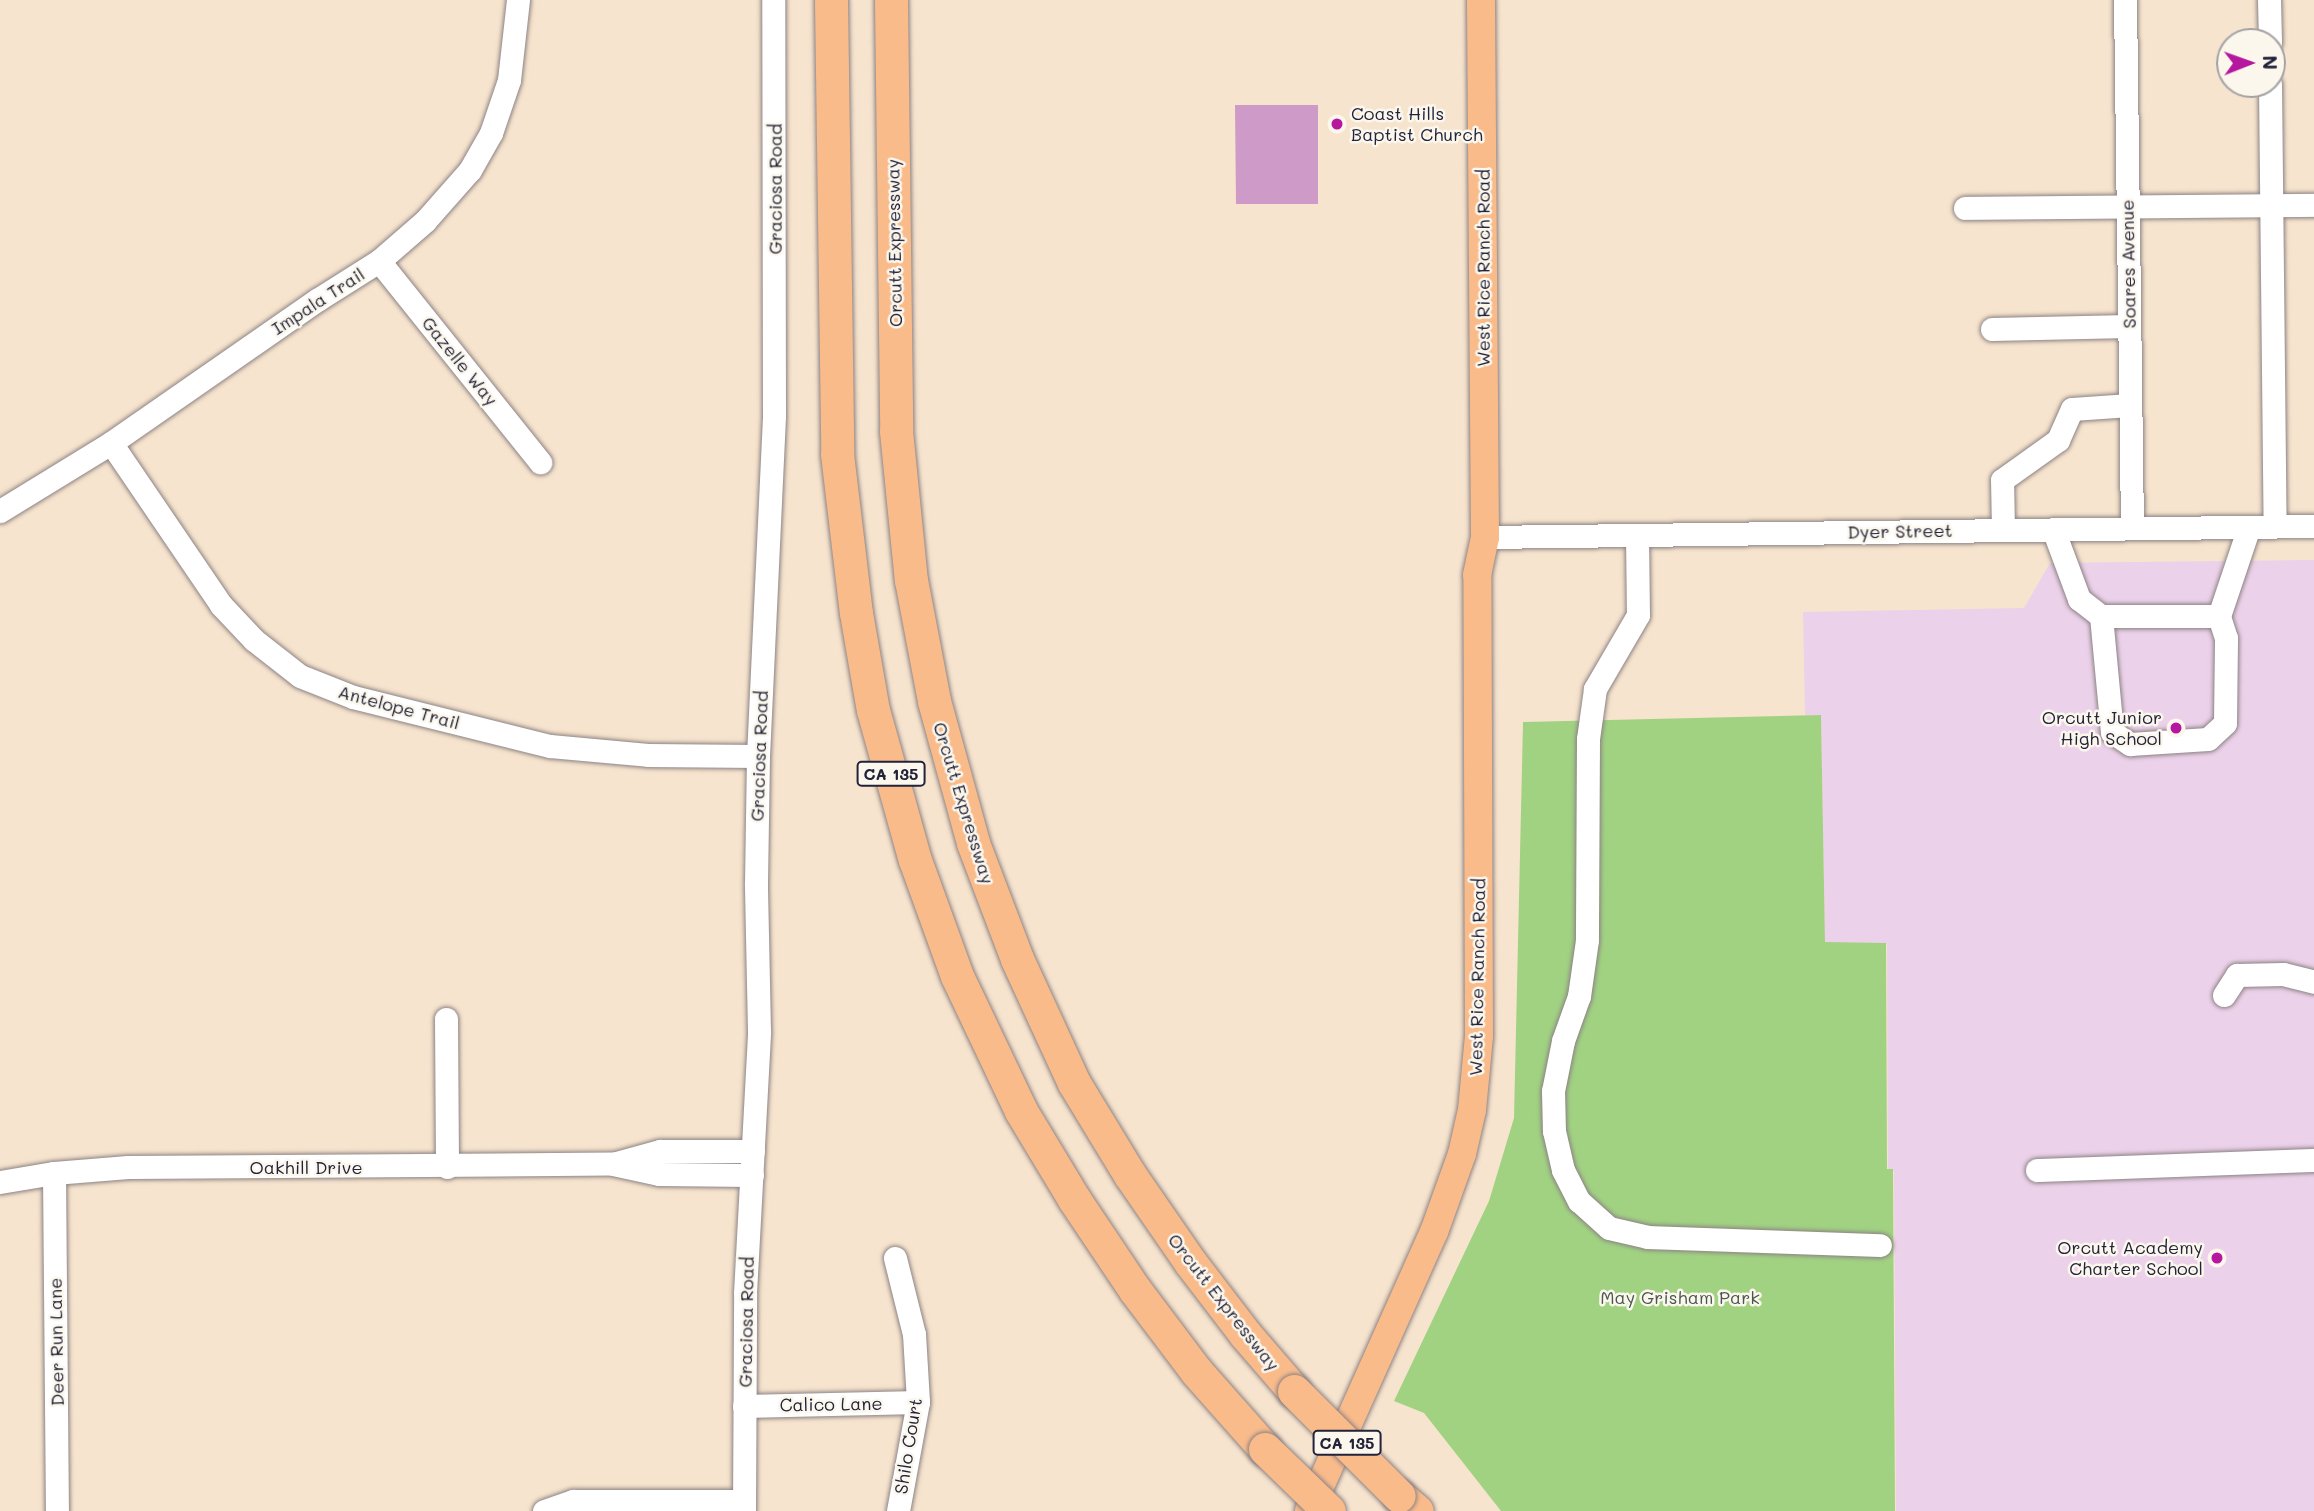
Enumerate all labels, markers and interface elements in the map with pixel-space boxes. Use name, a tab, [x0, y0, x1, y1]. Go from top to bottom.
north arrow	[2216, 28, 2286, 98]
text: N	[2258, 55, 2283, 70]
place label: Coast Hills Baptist Church	[1351, 103, 1483, 146]
marker: Coast Hills Baptist Church	[1329, 116, 1345, 132]
street label: Graciosa Road	[764, 124, 786, 254]
street label: Orcutt Expressway	[882, 159, 906, 327]
street label: West Rice Ranch Road	[1472, 169, 1494, 367]
street label: Soares Avenue	[2116, 199, 2140, 329]
street label: Impala Trail	[268, 263, 368, 339]
street label: Gazelle Way	[418, 312, 502, 410]
street label: Dyer Street	[1847, 519, 1953, 543]
street label: Antelope Trail	[336, 680, 462, 734]
street label: Graciosa Road	[746, 690, 772, 822]
place label: Orcutt Junior High School	[2042, 707, 2162, 750]
street label: Orcutt Expressway	[929, 719, 999, 887]
marker: Orcutt Junior High School	[2168, 720, 2184, 736]
road number: CA 135	[856, 762, 926, 786]
street label: West Rice Ranch Road	[1464, 878, 1490, 1076]
street label: Oakhill Drive	[249, 1156, 363, 1178]
street label: Orcutt Expressway	[1164, 1229, 1284, 1375]
place label: Orcutt Academy Charter School	[2057, 1237, 2203, 1280]
marker: Orcutt Academy Charter School	[2209, 1250, 2225, 1266]
street label: Graciosa Road	[734, 1256, 758, 1388]
street label: Deer Run Lane	[44, 1278, 68, 1406]
park label: May Grisham Park	[1600, 1286, 1760, 1308]
street label: Calico Lane	[779, 1392, 883, 1416]
street label: Shilo Court	[890, 1396, 926, 1496]
road number: CA 135	[1312, 1430, 1382, 1456]

